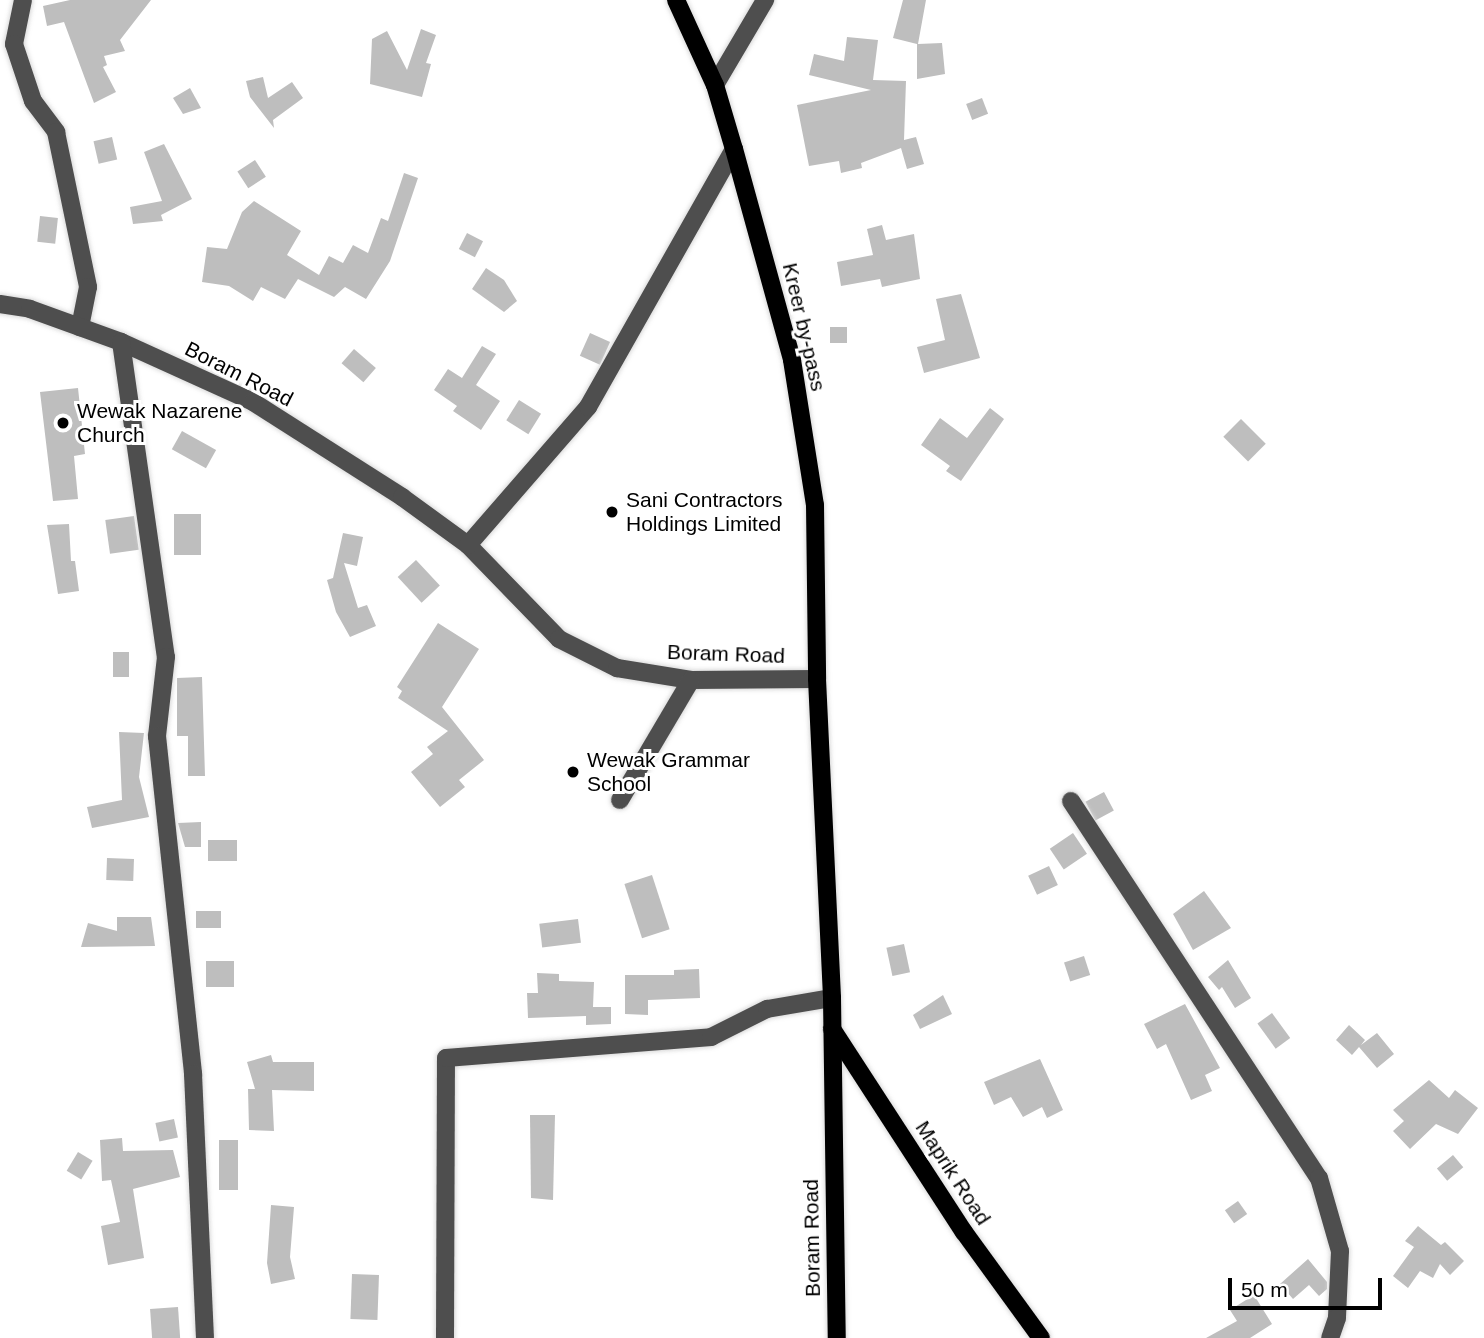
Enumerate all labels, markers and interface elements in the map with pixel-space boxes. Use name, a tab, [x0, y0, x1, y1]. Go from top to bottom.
street label: Kreer by-pass	[777, 260, 831, 394]
street label: Boram Road	[181, 336, 297, 412]
place label: Wewak Nazarene Church	[77, 398, 242, 448]
marker: Wewak Nazarene Church	[55, 415, 71, 431]
place label: Sani Contractors Holdings Limited	[626, 487, 782, 537]
marker: Sani Contractors Holdings Limited	[604, 504, 620, 520]
street label: Boram Road	[667, 639, 785, 669]
place label: Wewak Grammar School	[587, 747, 750, 797]
marker: Wewak Grammar School	[565, 764, 581, 780]
street label: Maprik Road	[910, 1116, 996, 1230]
street label: Boram Road	[798, 1179, 826, 1297]
scale bar	[1232, 1264, 1386, 1308]
text: 50 m	[1241, 1278, 1288, 1301]

